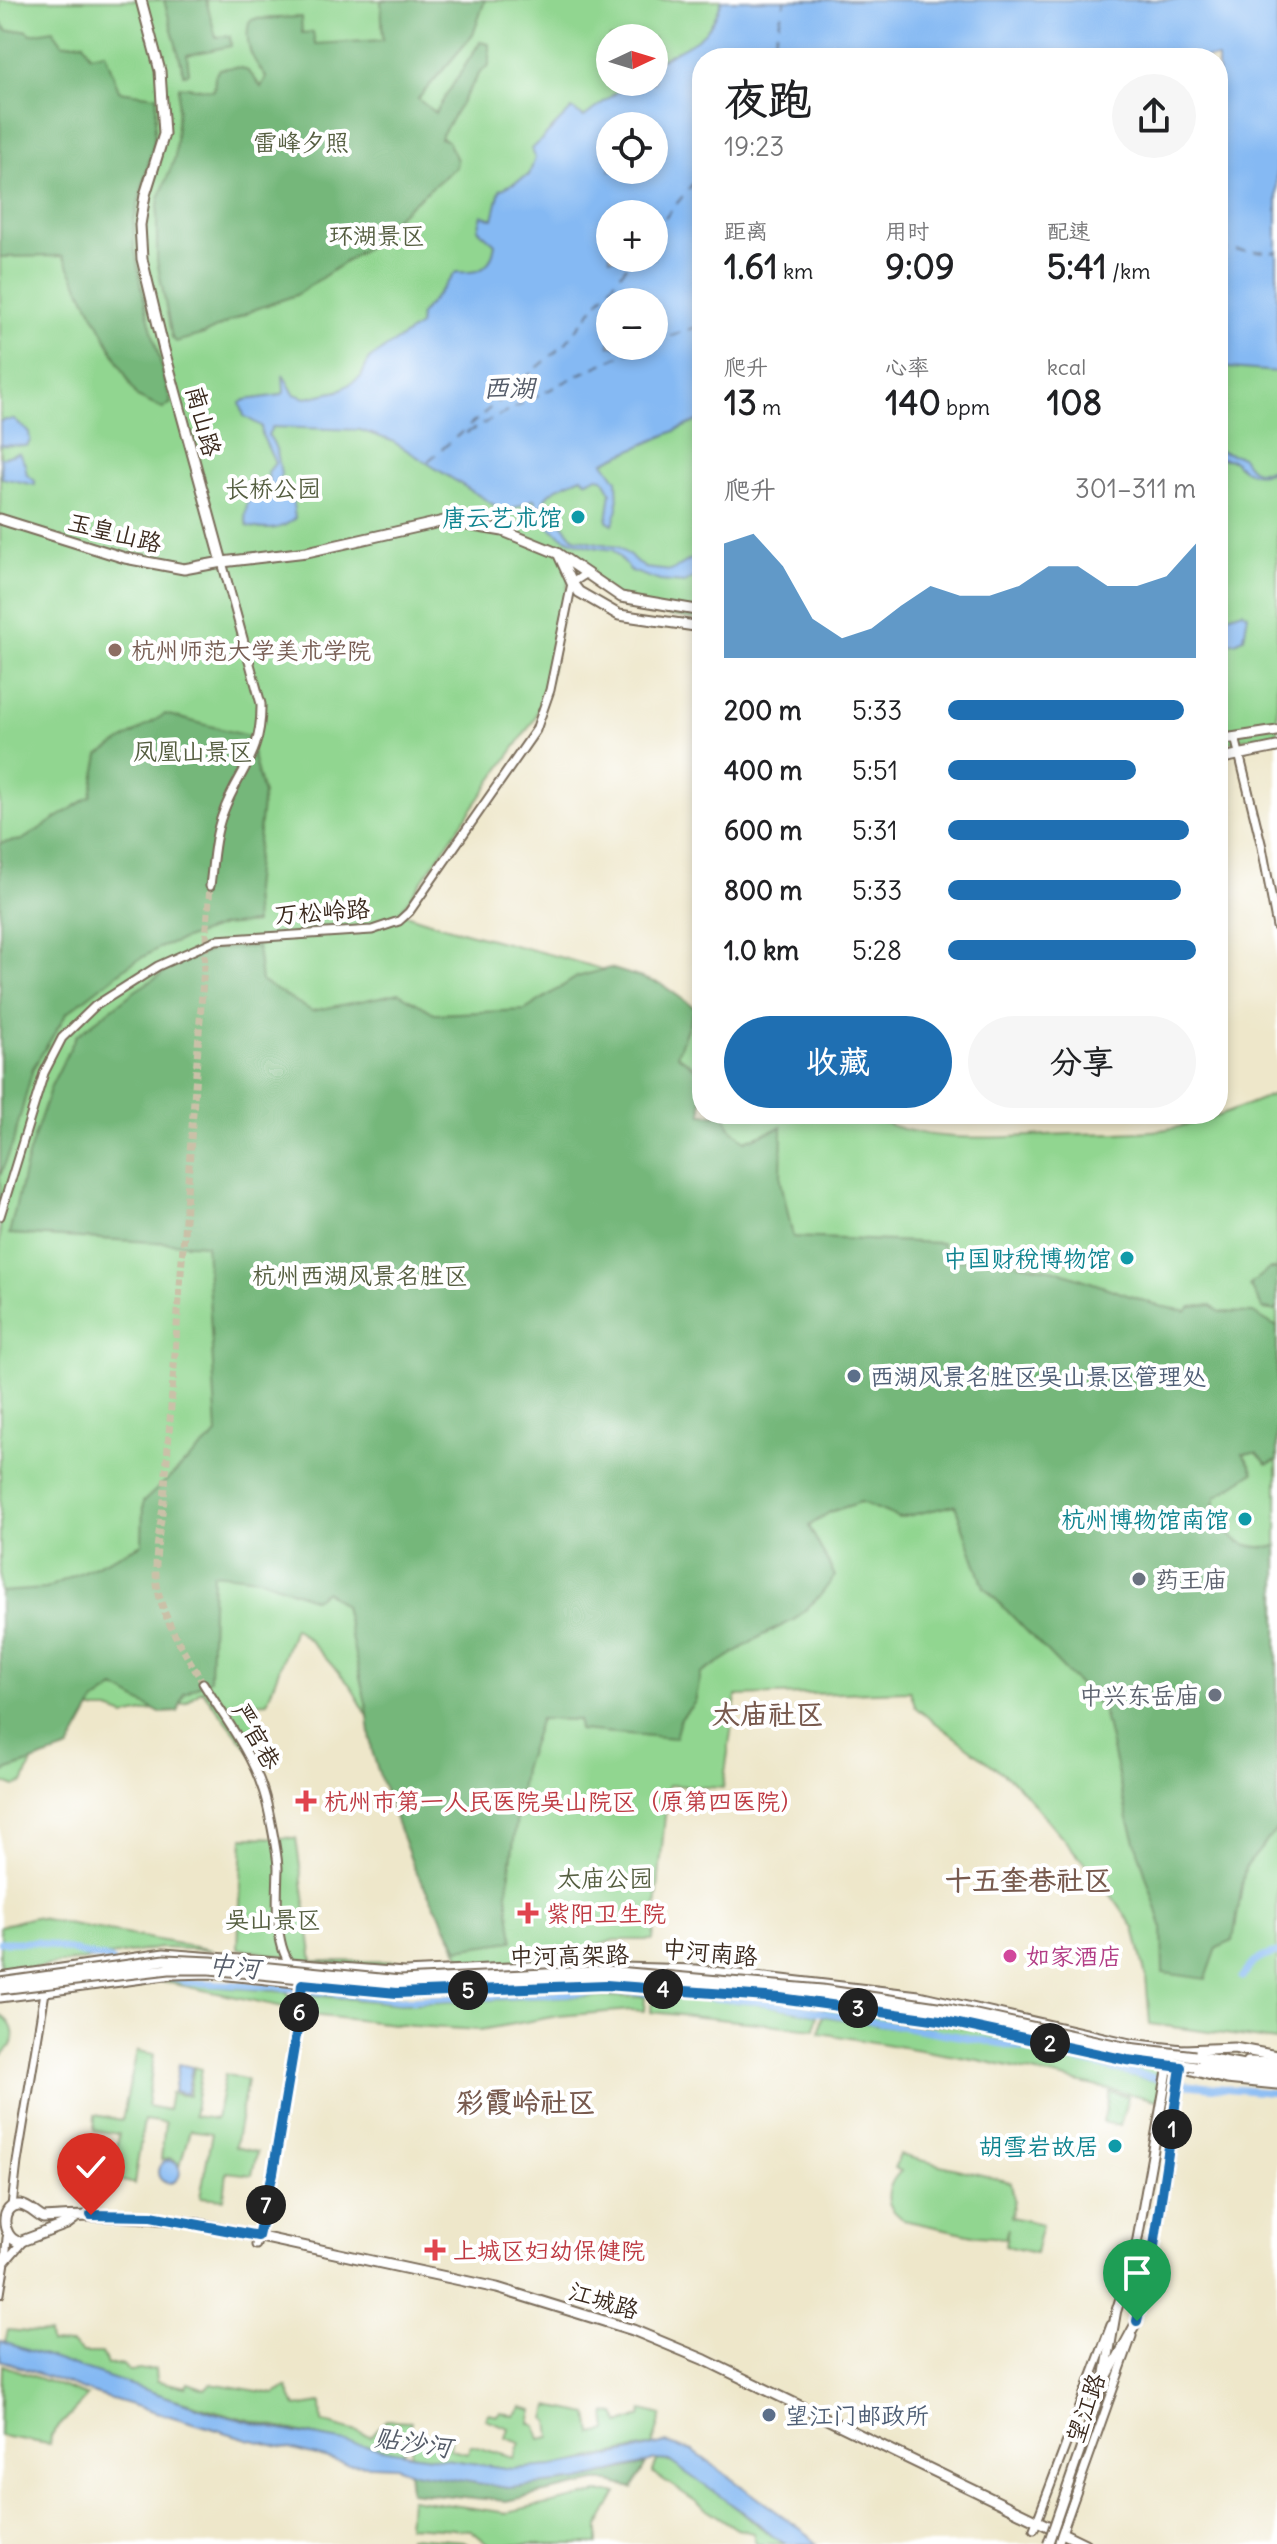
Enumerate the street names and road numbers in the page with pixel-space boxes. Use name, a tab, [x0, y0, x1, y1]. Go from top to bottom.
street label: 南山路	[180, 382, 228, 460]
street label: 玉皇山路	[65, 506, 165, 558]
street label: 万松岭路	[273, 893, 371, 929]
street label: 严官巷	[226, 1697, 288, 1775]
street label: 中河南路	[661, 1933, 759, 1971]
street label: 中河高架路	[509, 1939, 629, 1971]
street label: 江城路	[565, 2275, 643, 2325]
street label: 望江路	[1059, 2369, 1111, 2447]

